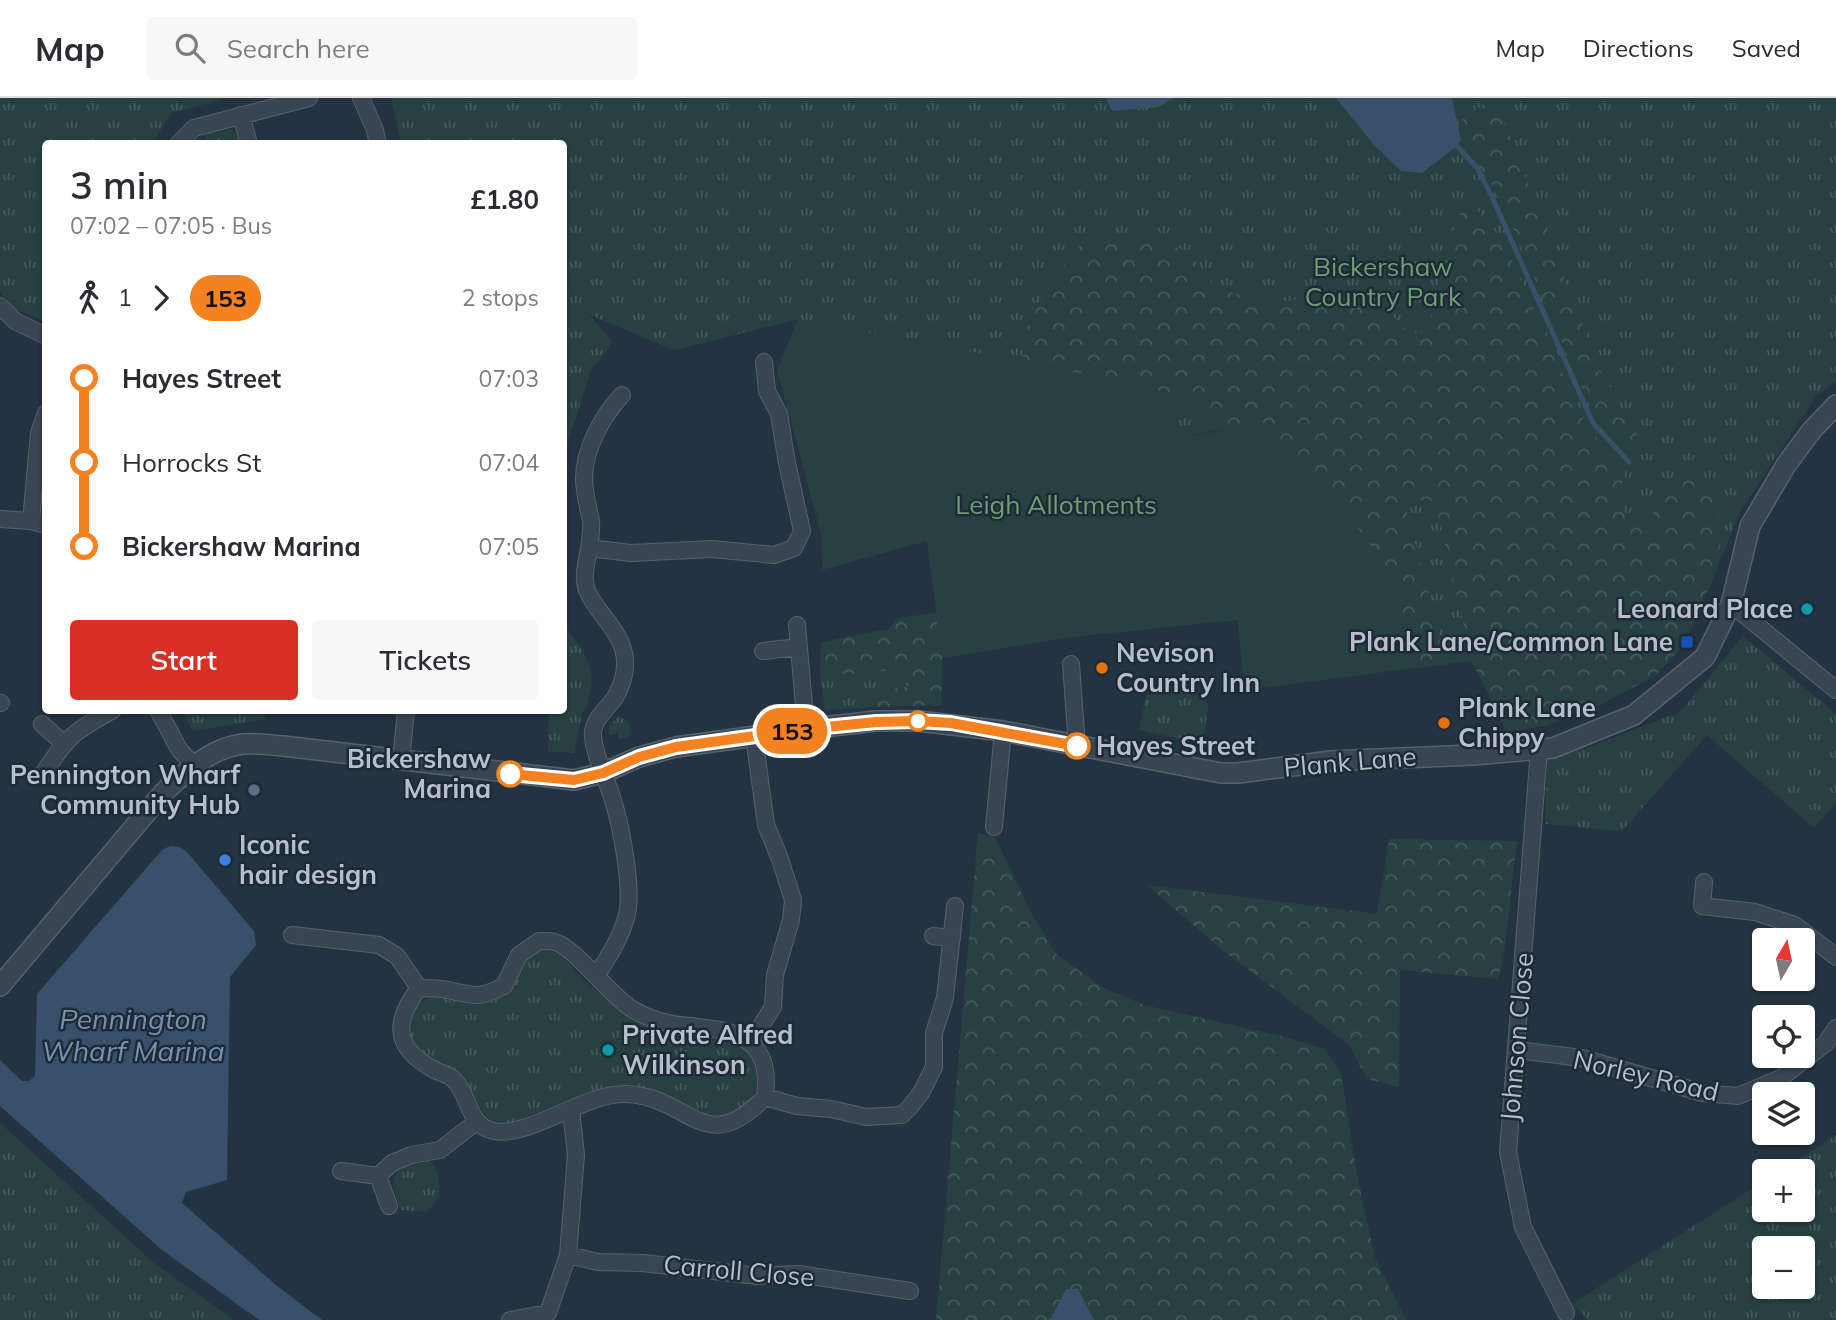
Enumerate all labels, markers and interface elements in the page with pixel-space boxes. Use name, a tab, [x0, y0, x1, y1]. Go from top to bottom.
search box	[147, 17, 637, 80]
text: Map	[35, 28, 105, 69]
icon: search	[171, 29, 209, 67]
text: Search here	[227, 32, 370, 65]
text: Map	[1495, 33, 1545, 63]
text: Directions	[1583, 33, 1694, 63]
text: Saved	[1732, 33, 1801, 63]
text: 3 min	[70, 161, 169, 209]
text: £1.80	[470, 183, 539, 216]
text: 07:02 – 07:05 · Bus	[70, 211, 272, 240]
park label: Bickershaw Country Park	[1305, 250, 1462, 313]
icon: walk	[70, 279, 108, 317]
icon: forward	[142, 279, 180, 317]
text: 1	[118, 283, 132, 312]
text: 153	[204, 283, 247, 313]
text: 2 stops	[462, 283, 539, 312]
text: Hayes Street	[122, 362, 281, 395]
text: 07:03	[479, 364, 539, 393]
text: Horrocks St	[122, 446, 261, 479]
text: 07:04	[479, 448, 539, 477]
park label: Leigh Allotments	[955, 488, 1157, 521]
text: Bickershaw Marina	[122, 530, 361, 563]
text: 07:05	[479, 532, 539, 561]
place label: Leonard Place	[1617, 592, 1793, 625]
marker: Leonard Place	[1799, 601, 1815, 617]
button: Start	[70, 620, 298, 700]
button: Tickets	[312, 620, 539, 700]
place label: Plank Lane/Common Lane	[1349, 625, 1673, 658]
marker: Plank Lane/Common Lane	[1679, 634, 1695, 650]
place label: Nevison Country Inn	[1116, 636, 1260, 699]
marker: Nevison Country Inn	[1094, 660, 1110, 676]
place label: Plank Lane Chippy	[1458, 691, 1596, 754]
line badge: 153	[752, 708, 832, 754]
unlabelled marker	[908, 711, 928, 731]
marker: Plank Lane Chippy	[1436, 715, 1452, 731]
text: 153	[770, 716, 814, 746]
place label: Hayes Street	[1096, 729, 1255, 762]
marker: Hayes Street	[1064, 733, 1090, 759]
street label: Plank Lane	[1282, 739, 1418, 784]
place label: Bickershaw Marina	[347, 742, 491, 805]
place label: Pennington Wharf Community Hub	[10, 758, 240, 821]
marker: Bickershaw Marina	[497, 761, 523, 787]
marker: Pennington Wharf Community Hub	[246, 782, 262, 798]
place label: Iconic hair design	[239, 828, 377, 891]
marker: Iconic hair design	[217, 852, 233, 868]
north arrow	[1752, 928, 1815, 990]
map controls	[1752, 928, 1815, 1299]
street label: Johnson Close	[1493, 951, 1540, 1123]
water label: Pennington Wharf Marina	[42, 1001, 224, 1068]
button: locate	[1752, 1005, 1815, 1068]
place label: Private Alfred Wilkinson	[622, 1018, 793, 1081]
marker: Private Alfred Wilkinson	[600, 1042, 616, 1058]
street label: Norley Road	[1570, 1043, 1722, 1108]
button: layers	[1752, 1082, 1815, 1145]
button: +	[1752, 1159, 1815, 1222]
button: −	[1752, 1236, 1815, 1299]
street label: Carroll Close	[662, 1247, 816, 1294]

